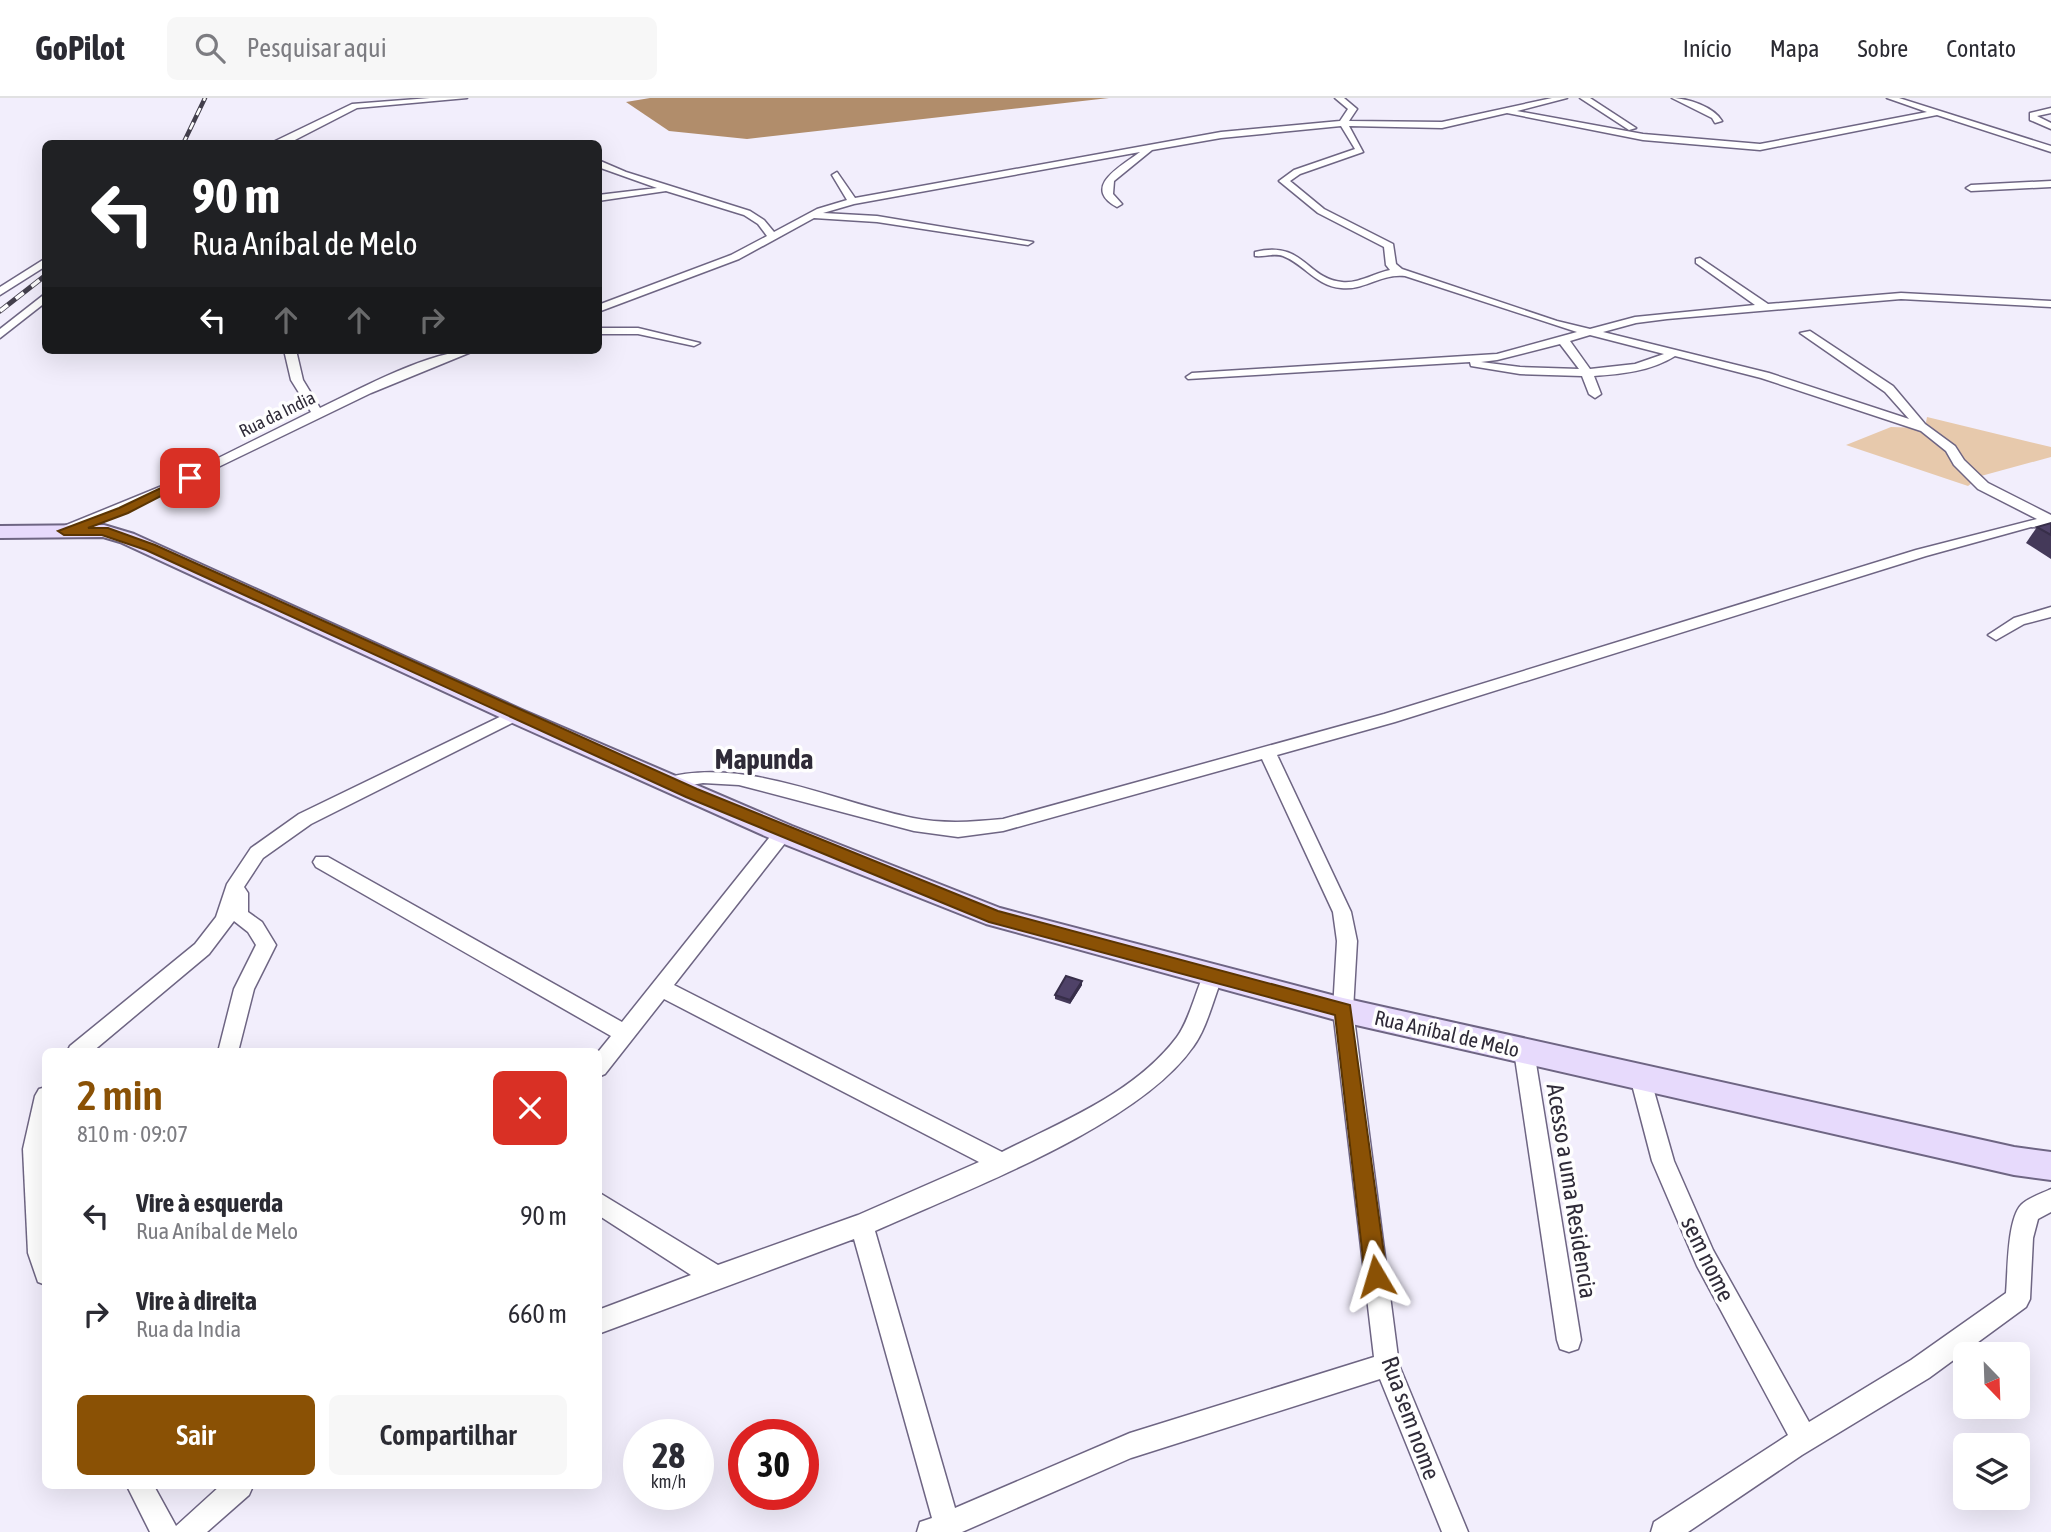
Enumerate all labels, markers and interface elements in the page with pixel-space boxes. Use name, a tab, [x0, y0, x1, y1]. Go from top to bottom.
search box	[167, 17, 657, 80]
text: GoPilot	[35, 29, 125, 67]
icon: search	[191, 29, 229, 67]
text: Pesquisar aqui	[247, 33, 387, 63]
text: Início	[1683, 35, 1732, 62]
text: Mapa	[1770, 35, 1820, 62]
text: Sobre	[1858, 35, 1908, 62]
text: Contato	[1946, 35, 2016, 62]
text: 90 m	[192, 167, 280, 223]
icon: left	[77, 168, 168, 259]
text: Rua Aníbal de Melo	[192, 225, 417, 262]
icon: left	[194, 301, 232, 339]
icon: ahead	[267, 301, 305, 339]
icon: ahead	[340, 301, 378, 339]
icon: right	[413, 301, 451, 339]
street label: Rua da India	[235, 387, 319, 441]
pin	[160, 448, 220, 508]
icon: arrive	[171, 459, 209, 497]
district label: Mapunda	[715, 743, 813, 775]
street label: Rua Aníbal de Melo	[1372, 1005, 1522, 1061]
text: 2 min	[77, 1071, 163, 1119]
button: close	[493, 1071, 567, 1145]
street label: Acesso a uma Residencia	[1542, 1082, 1602, 1300]
text: 810 m · 09:07	[77, 1121, 188, 1147]
text: Vire à esquerda	[136, 1188, 283, 1218]
icon: left	[77, 1197, 115, 1235]
text: 90 m	[520, 1201, 567, 1231]
street label: sem nome	[1676, 1212, 1740, 1306]
text: Rua Aníbal de Melo	[136, 1218, 298, 1244]
position arrow	[1339, 1239, 1413, 1313]
text: Vire à direita	[136, 1286, 257, 1316]
icon: right	[77, 1295, 115, 1333]
text: 660 m	[508, 1299, 567, 1329]
text: Rua da India	[136, 1316, 241, 1342]
north arrow	[1953, 1342, 2030, 1419]
map controls	[1953, 1342, 2030, 1510]
street label: Rua sem nome	[1376, 1353, 1446, 1483]
button: Sair	[77, 1395, 315, 1475]
button: Compartilhar	[329, 1395, 567, 1475]
speed limit sign: 30	[728, 1419, 819, 1510]
button: layers	[1953, 1433, 2030, 1510]
text: 28	[652, 1435, 685, 1475]
text: km/h	[651, 1471, 686, 1492]

